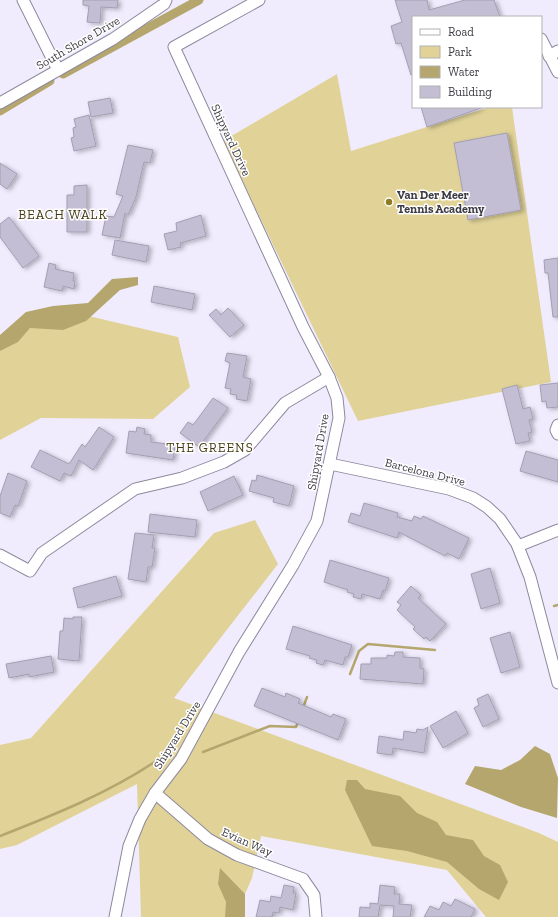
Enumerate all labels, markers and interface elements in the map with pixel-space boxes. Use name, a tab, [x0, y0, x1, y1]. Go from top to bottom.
street label: South Shore Drive	[34, 13, 123, 73]
legend	[412, 16, 542, 108]
text: Road	[448, 25, 474, 39]
text: Park	[448, 45, 473, 59]
text: Water	[448, 65, 480, 79]
text: Building	[448, 85, 492, 99]
street label: Shipyard Drive	[208, 102, 254, 178]
place label: Van Der Meer Tennis Academy	[397, 188, 485, 216]
marker: Van Der Meer Tennis Academy	[384, 197, 394, 207]
district label: BEACH WALK	[18, 207, 108, 222]
street label: Shipyard Drive	[304, 412, 332, 491]
district label: THE GREENS	[166, 440, 254, 455]
street label: Barcelona Drive	[383, 455, 467, 489]
street label: Shipyard Drive	[151, 698, 204, 772]
street label: Evian Way	[220, 825, 275, 860]

